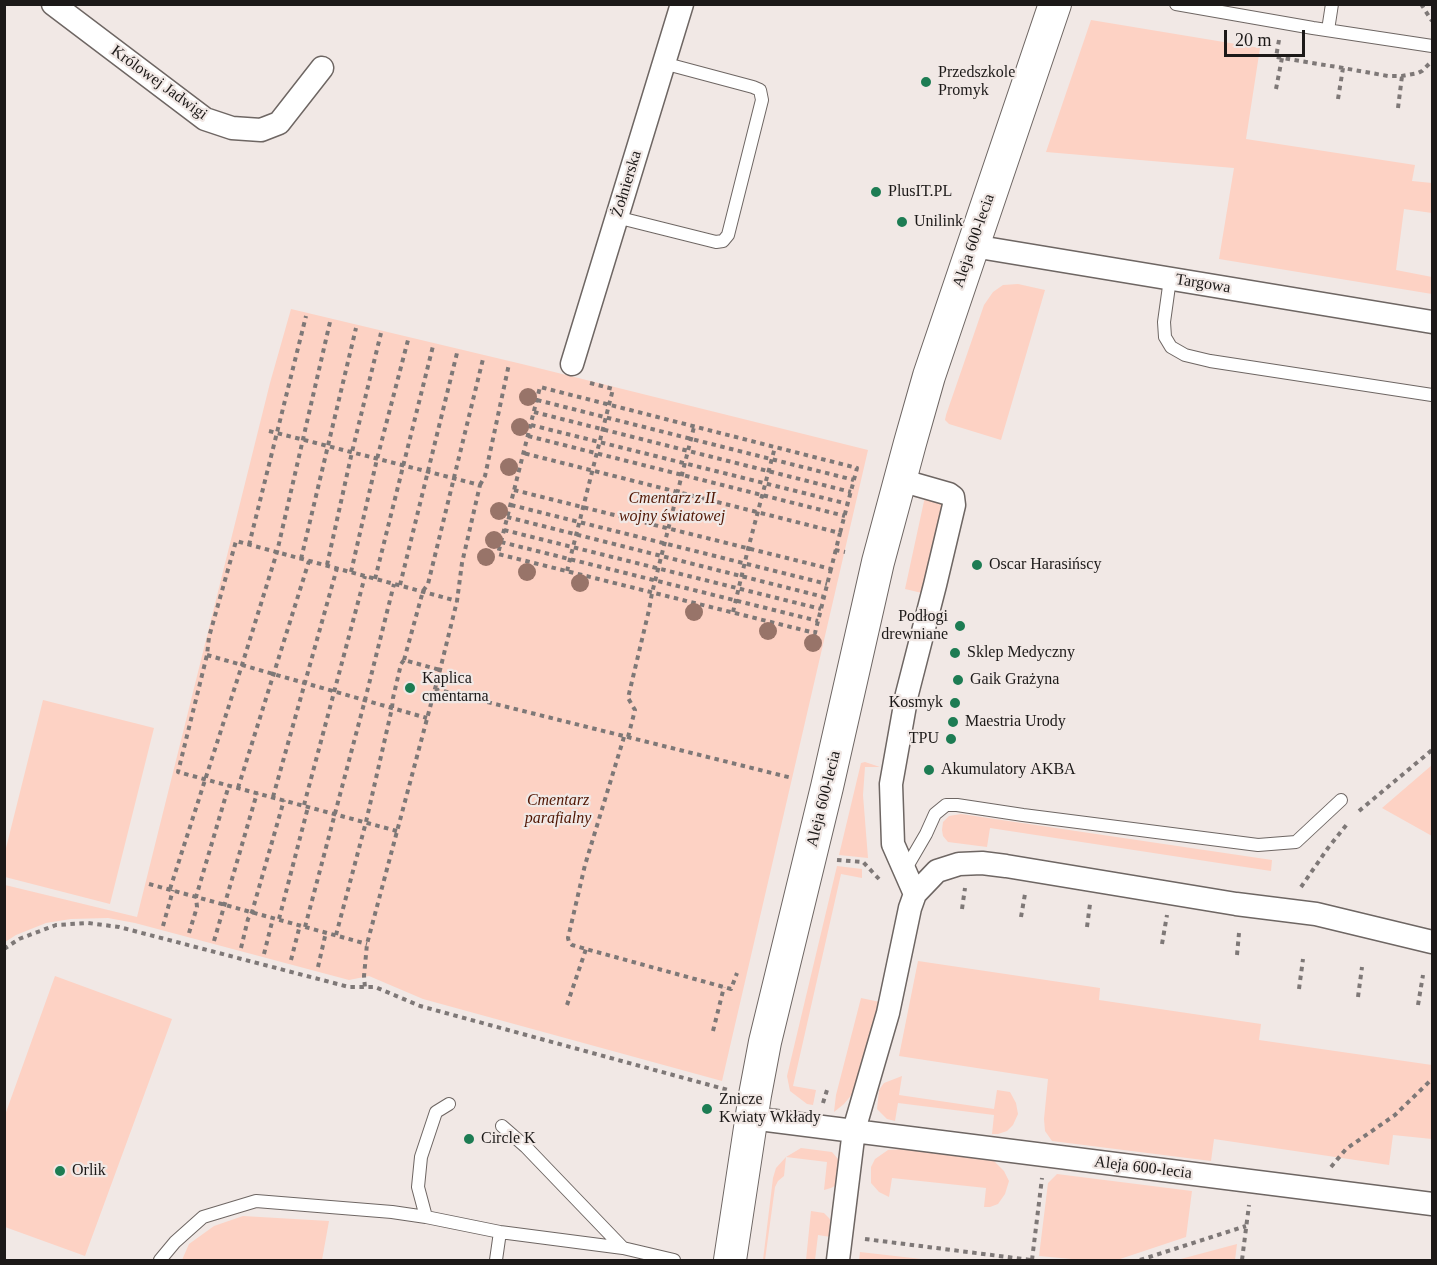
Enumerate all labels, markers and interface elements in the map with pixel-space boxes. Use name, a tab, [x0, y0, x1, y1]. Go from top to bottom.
scale bar	[1227, 18, 1308, 56]
text: 20 m	[1235, 30, 1272, 50]
street label: Królowej Jadwigi	[107, 42, 211, 124]
place label: Przedszkole Promyk	[938, 63, 1015, 101]
marker: Przedszkole Promyk	[919, 75, 933, 89]
street label: Żołnierska	[608, 148, 646, 220]
place label: PlusIT.PL	[888, 182, 952, 202]
marker: PlusIT.PL	[869, 185, 883, 199]
street label: Aleja 600-lecia	[949, 191, 999, 291]
place label: Unilink	[914, 212, 963, 232]
marker: Unilink	[895, 215, 909, 229]
street label: Targowa	[1174, 270, 1232, 298]
park label: Cmentarz z II wojny światowej	[619, 489, 725, 527]
place label: Oscar Harasińscy	[989, 555, 1101, 575]
marker: Oscar Harasińscy	[970, 558, 984, 572]
place label: Podłogi drewniane	[881, 607, 948, 645]
marker: Podłogi drewniane	[953, 619, 967, 633]
place label: Sklep Medyczny	[967, 643, 1075, 663]
marker: Sklep Medyczny	[948, 646, 962, 660]
place label: Kaplica cmentarna	[422, 669, 489, 707]
place label: Gaik Grażyna	[970, 670, 1059, 690]
marker: Gaik Grażyna	[951, 673, 965, 687]
marker: Kaplica cmentarna	[403, 681, 417, 695]
place label: Kosmyk	[889, 693, 943, 713]
marker: Kosmyk	[948, 696, 962, 710]
place label: Maestria Urody	[965, 712, 1066, 732]
marker: Maestria Urody	[946, 715, 960, 729]
place label: TPU	[909, 729, 939, 749]
marker: TPU	[944, 732, 958, 746]
street label: Aleja 600-lecia	[803, 749, 845, 849]
place label: Akumulatory AKBA	[941, 760, 1076, 780]
marker: Akumulatory AKBA	[922, 763, 936, 777]
park label: Cmentarz parafialny	[525, 791, 591, 829]
place label: Znicze Kwiaty Wkłady	[719, 1090, 821, 1128]
marker: Znicze Kwiaty Wkłady	[700, 1102, 714, 1116]
place label: Circle K	[481, 1129, 536, 1149]
marker: Circle K	[462, 1132, 476, 1146]
street label: Aleja 600-lecia	[1093, 1152, 1193, 1184]
place label: Orlik	[72, 1161, 106, 1181]
marker: Orlik	[53, 1164, 67, 1178]

